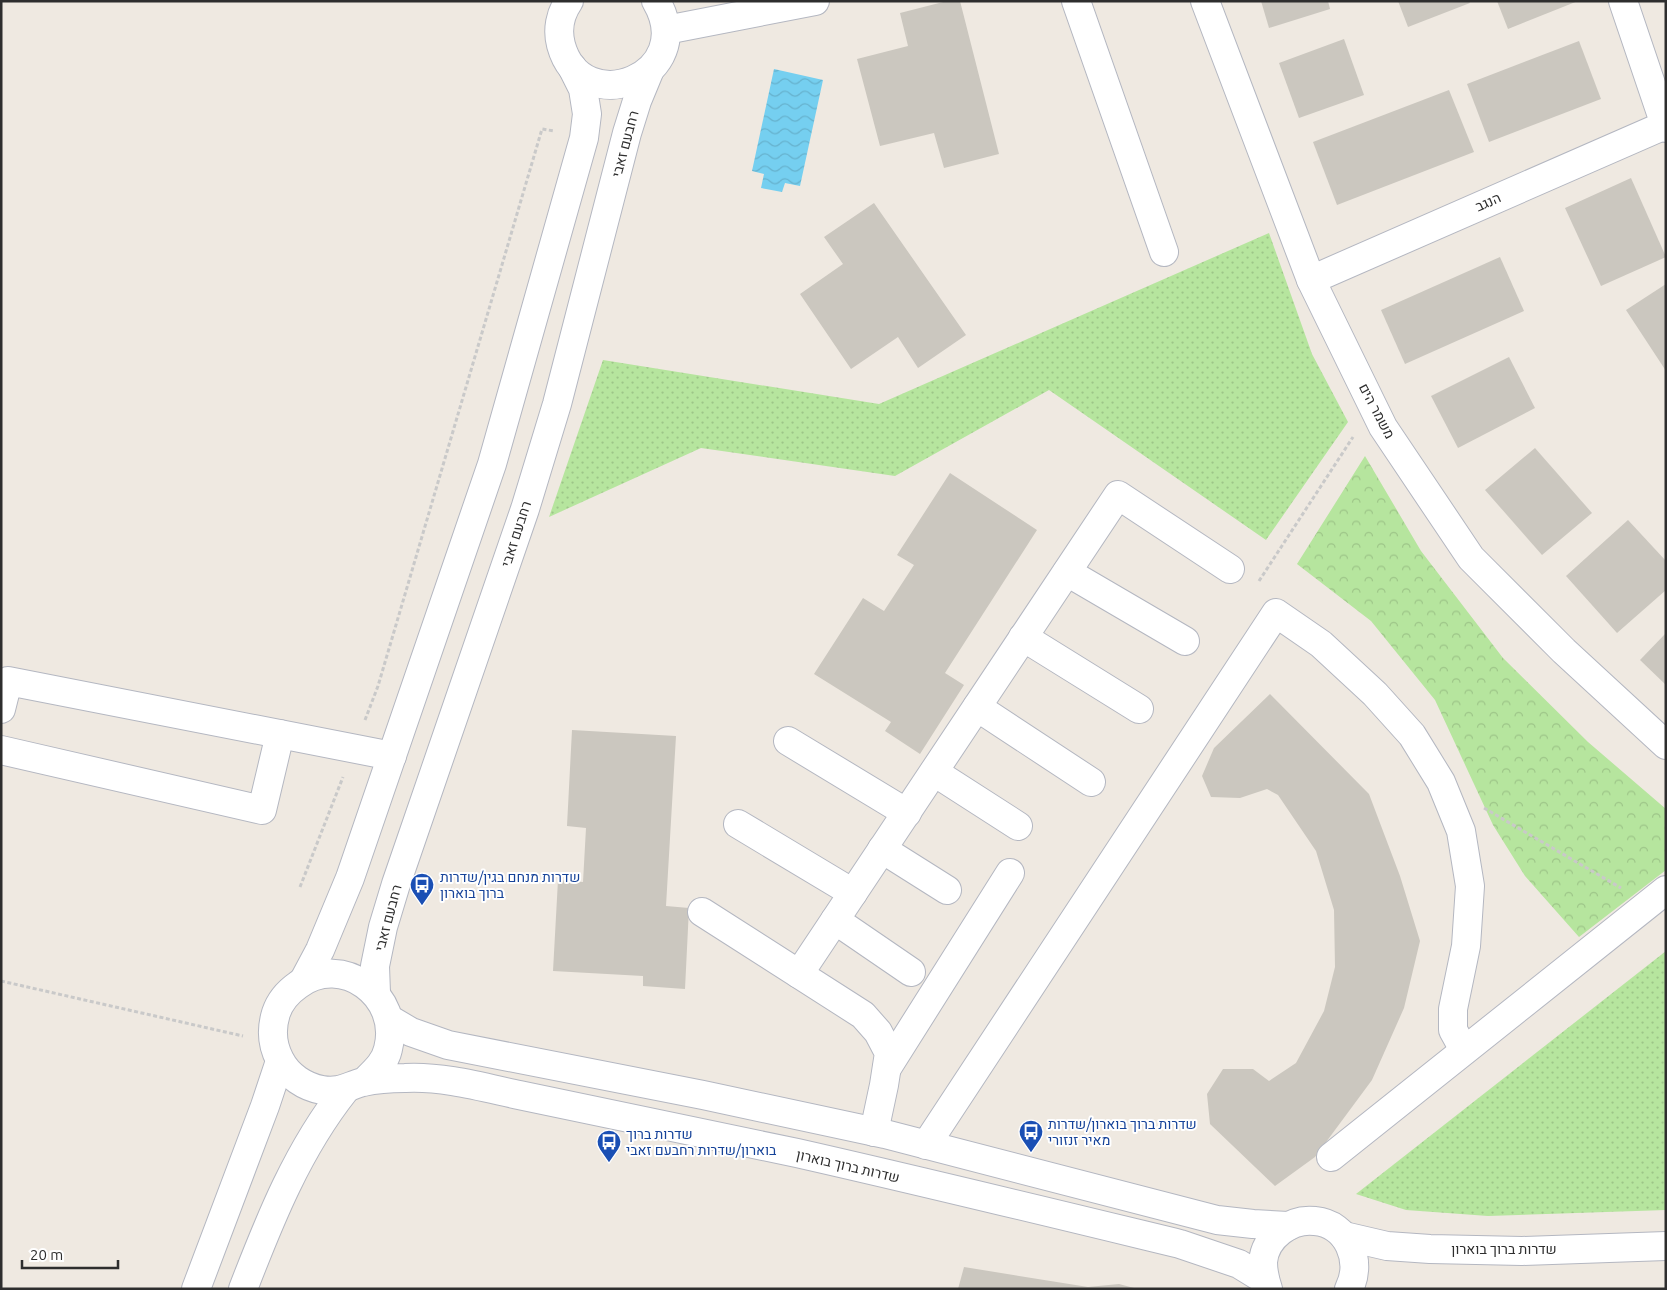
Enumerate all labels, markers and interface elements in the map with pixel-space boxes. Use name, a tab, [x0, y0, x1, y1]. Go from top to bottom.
street label: רחבעם זאבי	[608, 109, 642, 179]
street label: הנגב	[1473, 189, 1503, 215]
street label: משמר הים	[1356, 381, 1398, 441]
street label: רחבעם זאבי	[498, 499, 534, 569]
place label: שדרות מנחם בגין/שדרות ברוך בוארון	[440, 869, 580, 901]
bus stop icon: שדרות מנחם בגין/שדרות ברוך בוארון	[409, 872, 435, 906]
street label: רחבעם זאבי	[371, 883, 405, 953]
place label: שדרות ברוך בוארון/שדרות מאיר זנזורי	[1048, 1116, 1197, 1148]
bus stop icon: שדרות ברוך בוארון/שדרות מאיר זנזורי	[1018, 1119, 1044, 1153]
place label: שדרות ברוך בוארון/שדרות רחבעם זאבי	[626, 1126, 777, 1158]
bus stop icon: שדרות ברוך בוארון/שדרות רחבעם זאבי	[596, 1129, 622, 1163]
street label: שדרות ברוך בוארון	[795, 1146, 901, 1186]
scale bar	[22, 1238, 119, 1270]
street label: שדרות ברוך בוארון	[1451, 1241, 1557, 1257]
text: 20 m	[30, 1246, 63, 1263]

